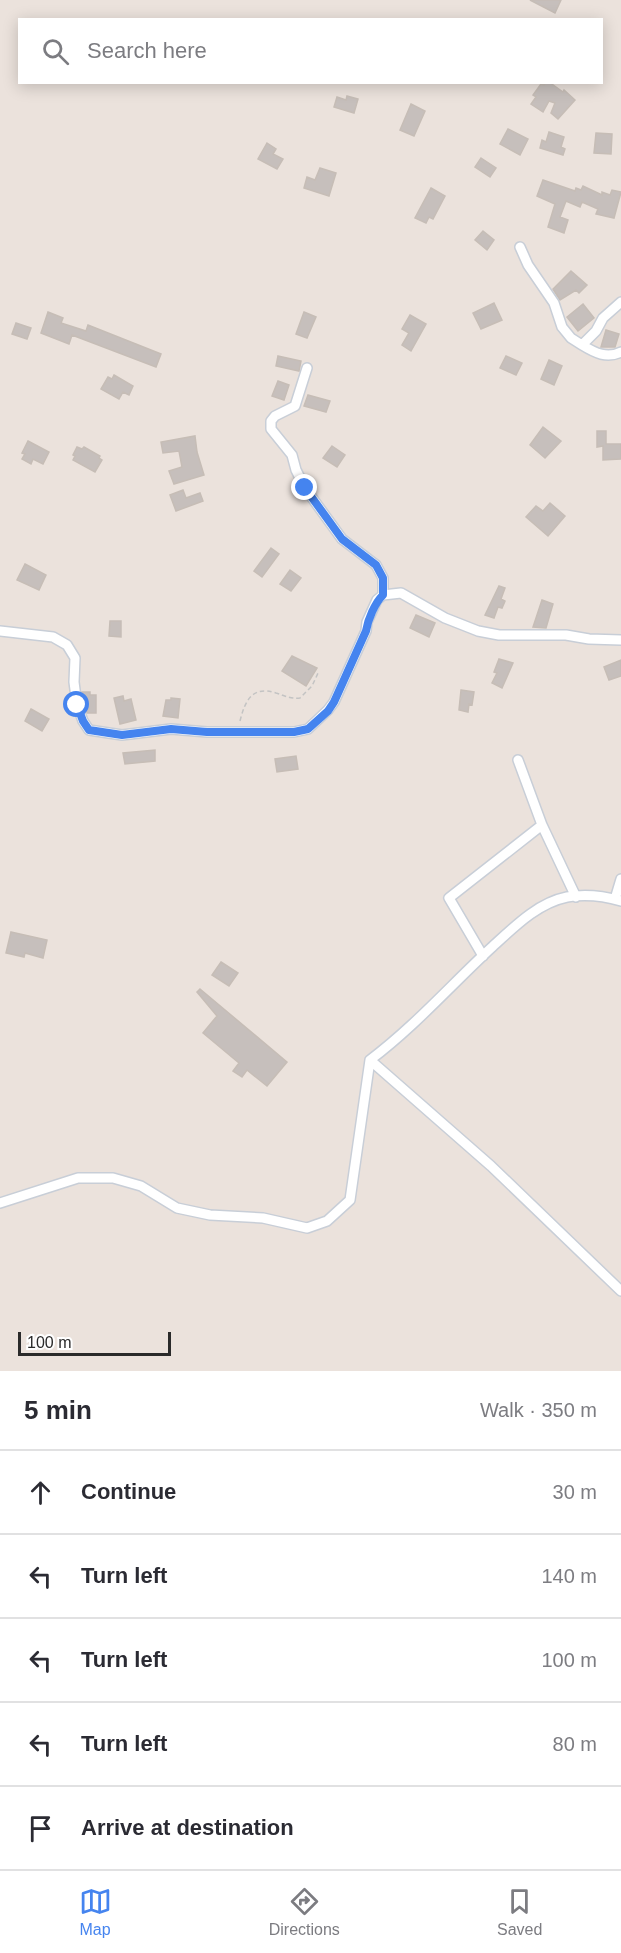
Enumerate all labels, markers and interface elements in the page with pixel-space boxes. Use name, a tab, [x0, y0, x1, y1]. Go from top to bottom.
search box	[18, 18, 603, 84]
icon: search	[39, 35, 72, 68]
text: Search here	[87, 38, 207, 63]
route end	[291, 474, 317, 500]
route start	[63, 691, 89, 717]
scale bar	[18, 1329, 171, 1356]
text: 100 m	[27, 1334, 71, 1351]
text: 5 min	[24, 1395, 92, 1425]
text: Walk · 350 m	[480, 1399, 597, 1421]
icon: ahead	[24, 1476, 57, 1509]
text: Continue	[81, 1479, 176, 1504]
text: 30 m	[553, 1481, 597, 1503]
icon: left	[24, 1560, 57, 1593]
text: Turn left	[81, 1563, 167, 1588]
text: 140 m	[541, 1565, 597, 1587]
icon: left	[24, 1644, 57, 1677]
text: Turn left	[81, 1647, 167, 1672]
text: 100 m	[541, 1649, 597, 1671]
icon: left	[24, 1728, 57, 1761]
text: Turn left	[81, 1731, 167, 1756]
text: 80 m	[553, 1733, 597, 1755]
icon: arrive	[24, 1812, 57, 1845]
text: Arrive at destination	[81, 1815, 294, 1840]
tab: Map	[79, 1885, 112, 1939]
tab: Directions	[269, 1885, 340, 1939]
tab: Saved	[497, 1885, 542, 1939]

